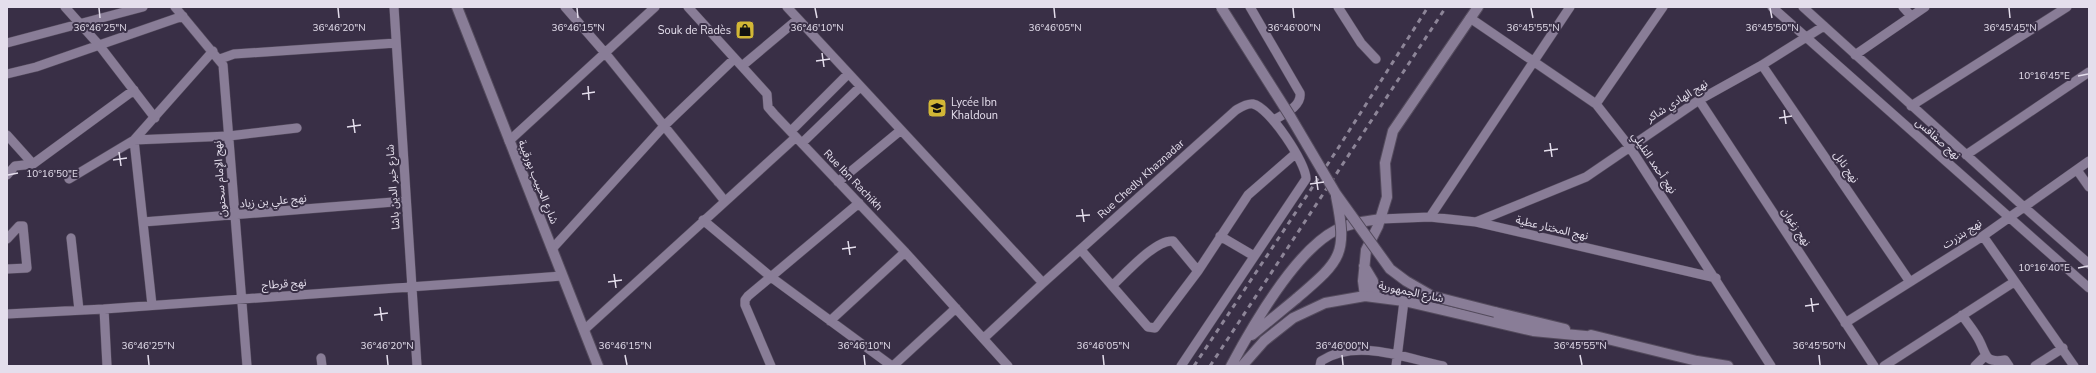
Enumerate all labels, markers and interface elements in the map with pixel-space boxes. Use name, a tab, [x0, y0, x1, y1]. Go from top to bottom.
shop icon: Souk de Radès	[734, 19, 756, 41]
text: 36°46'25"N	[73, 21, 127, 35]
text: 36°46'20"N	[312, 21, 366, 35]
text: 36°46'15"N	[551, 21, 605, 35]
text: 36°46'10"N	[790, 21, 844, 35]
text: 36°46'05"N	[1028, 21, 1082, 35]
text: 36°46'00"N	[1267, 21, 1321, 35]
text: 36°45'55"N	[1506, 21, 1560, 35]
text: 36°45'50"N	[1745, 21, 1799, 35]
text: 36°45'45"N	[1983, 21, 2037, 35]
place label: Souk de Radès	[658, 23, 731, 38]
text: 10°16'45"E	[2018, 69, 2070, 83]
street label: نهج الهادي شاكر	[1643, 76, 1711, 128]
place label: Lycée Ibn Khaldoun	[951, 95, 998, 123]
school or university icon: Lycée Ibn Khaldoun	[926, 97, 948, 119]
street label: نهج صفاقس	[1912, 115, 1964, 163]
street label: نهج أحمد التليلي	[1627, 129, 1680, 198]
street label: Rue Chedly Khaznadar	[1094, 136, 1188, 222]
street label: شارع الحبيب بورقيبة	[514, 138, 562, 227]
street label: نهج الإمام سحنون	[210, 140, 230, 218]
street label: شارع خير الدين باشا	[383, 143, 403, 230]
street label: Rue Ibn Rachikh	[820, 146, 886, 214]
street label: نهج نابل	[1830, 148, 1862, 186]
text: 10°16'50"E	[26, 167, 78, 181]
street label: نهج علي بن زياد	[239, 191, 307, 213]
street label: نهج زغوان	[1778, 205, 1814, 249]
street label: نهج المختار عطية	[1514, 212, 1590, 244]
street label: نهج بنزرت	[1939, 216, 1985, 252]
text: 10°16'40"E	[2018, 261, 2070, 275]
street label: نهج قرطاج	[261, 275, 307, 293]
street label: شارع الجمهورية	[1377, 278, 1445, 306]
text: 36°46'25"N	[121, 339, 175, 353]
text: 36°46'20"N	[360, 339, 414, 353]
text: 36°46'15"N	[598, 339, 652, 353]
text: 36°46'10"N	[837, 339, 891, 353]
text: 36°46'05"N	[1076, 339, 1130, 353]
text: 36°46'00"N	[1315, 339, 1369, 353]
text: 36°45'55"N	[1553, 339, 1607, 353]
text: 36°45'50"N	[1792, 339, 1846, 353]

